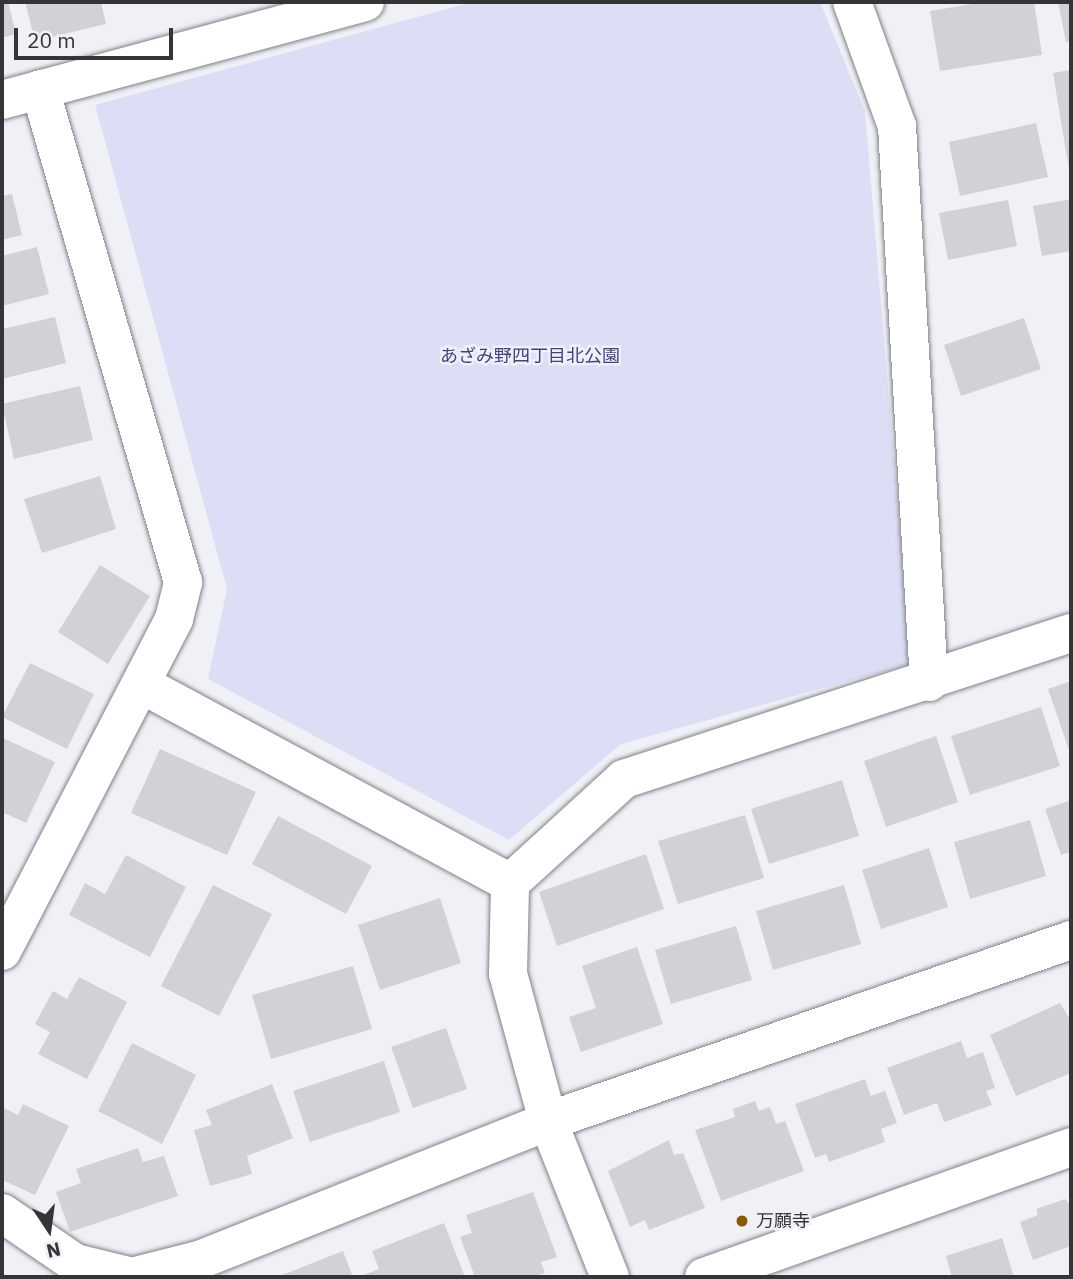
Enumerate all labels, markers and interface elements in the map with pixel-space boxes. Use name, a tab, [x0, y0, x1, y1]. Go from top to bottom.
scale bar	[18, 14, 177, 58]
text: 20 m	[27, 26, 76, 54]
park label: あざみ野四丁目北公園	[440, 345, 620, 367]
north arrow	[14, 1195, 84, 1265]
place label: 万願寺	[756, 1210, 810, 1232]
marker: 万願寺	[734, 1213, 750, 1229]
text: N	[44, 1237, 63, 1264]

